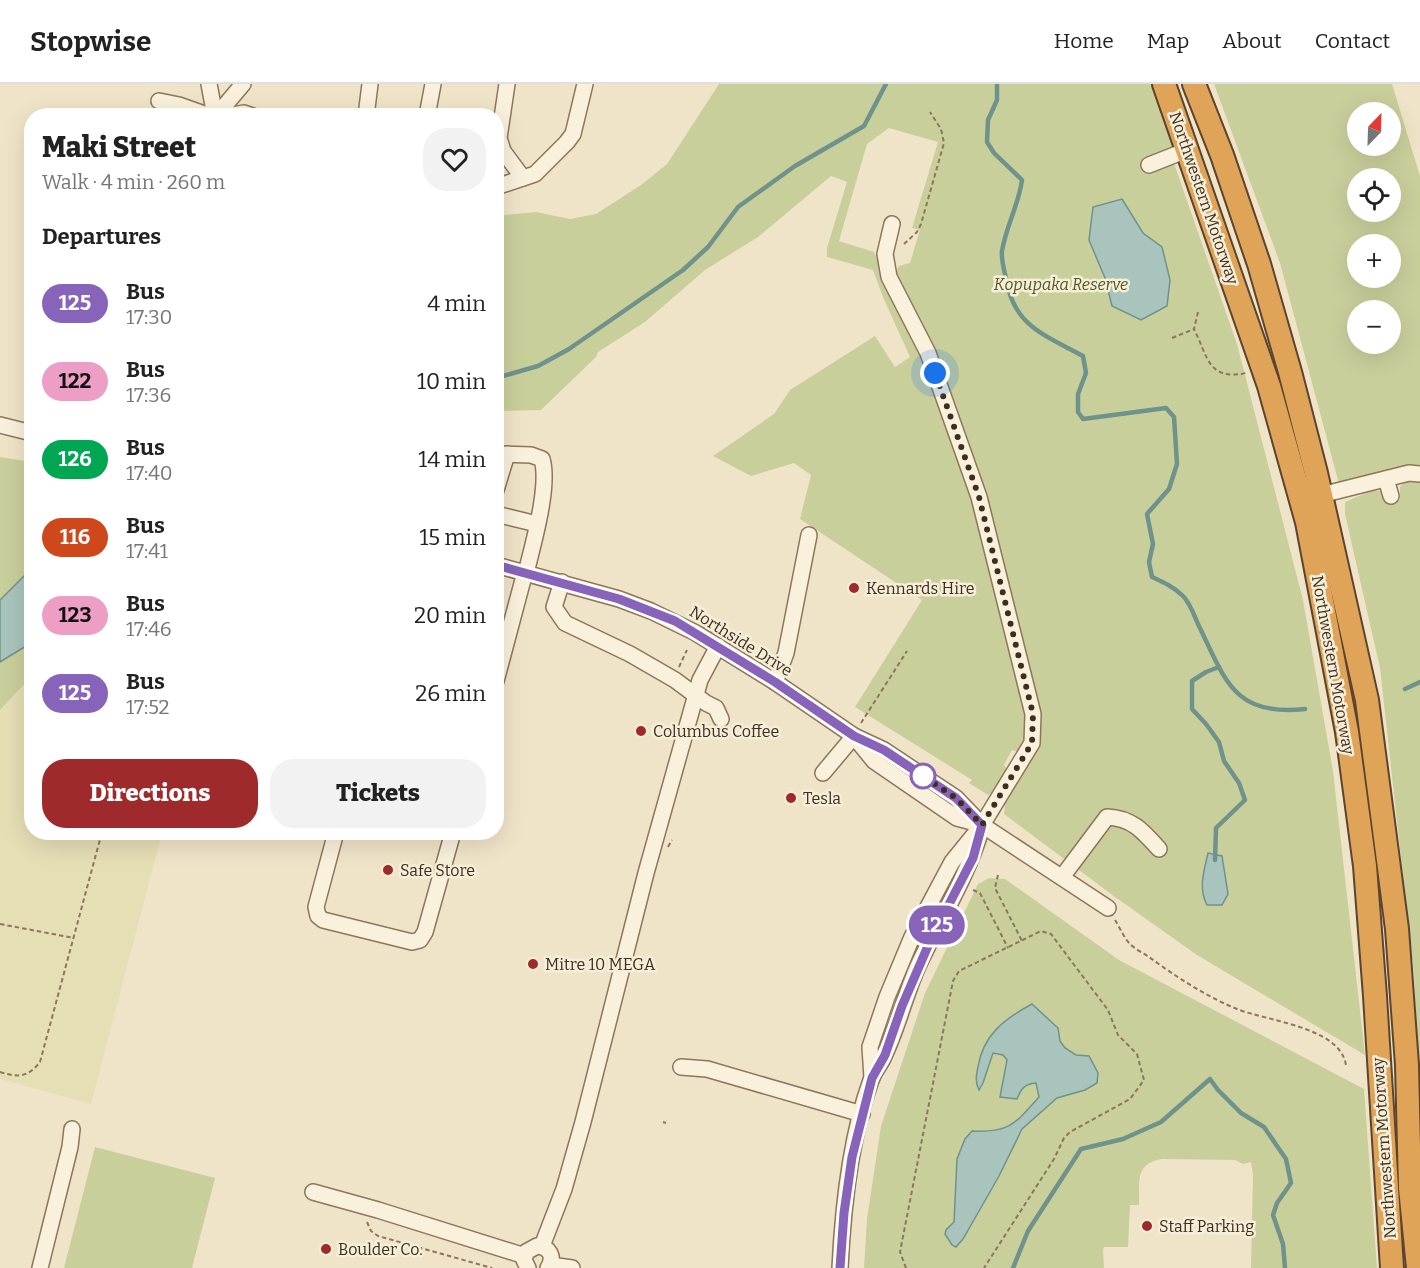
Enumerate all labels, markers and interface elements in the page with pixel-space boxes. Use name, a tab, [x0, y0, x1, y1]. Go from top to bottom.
text: Stopwise	[30, 25, 151, 58]
text: Home	[1054, 28, 1114, 54]
text: Map	[1147, 28, 1189, 54]
text: About	[1222, 28, 1282, 54]
text: Contact	[1315, 28, 1390, 54]
north arrow	[1347, 102, 1401, 156]
map controls	[1347, 102, 1401, 354]
street label: Northwestern Motorway	[1165, 109, 1243, 287]
button: heart	[423, 128, 486, 191]
text: Maki Street	[42, 131, 196, 164]
button: locate	[1347, 168, 1401, 222]
text: Walk · 4 min · 260 m	[42, 170, 225, 194]
text: Departures	[42, 223, 161, 250]
button: +	[1347, 234, 1401, 288]
park label: Kopupaka Reserve	[994, 275, 1128, 294]
text: Bus	[126, 278, 165, 305]
text: 125	[59, 290, 91, 316]
text: 4 min	[427, 290, 486, 317]
button: −	[1347, 300, 1401, 354]
text: 17:30	[126, 305, 172, 329]
text: Bus	[126, 356, 165, 383]
your location	[920, 358, 950, 388]
text: 122	[59, 368, 91, 394]
text: 10 min	[417, 368, 486, 395]
text: 17:36	[126, 383, 171, 407]
text: Bus	[126, 434, 165, 461]
text: 126	[58, 446, 92, 472]
text: 14 min	[418, 446, 486, 473]
text: 17:40	[126, 461, 173, 485]
text: Bus	[126, 512, 165, 539]
text: 116	[60, 524, 90, 550]
text: 15 min	[419, 524, 486, 551]
text: 17:41	[126, 539, 168, 563]
street label: Northwestern Motorway	[1308, 574, 1358, 757]
place label: Kennards Hire	[866, 579, 974, 598]
marker: Kennards Hire	[847, 581, 861, 595]
text: Bus	[126, 590, 165, 617]
text: 123	[59, 602, 92, 628]
text: 20 min	[414, 602, 486, 629]
street label: Northside Drive	[686, 602, 796, 680]
text: 17:46	[126, 617, 172, 641]
text: Bus	[126, 668, 165, 695]
text: 125	[59, 680, 91, 706]
text: 26 min	[415, 680, 486, 707]
text: 17:52	[126, 695, 169, 719]
place label: Columbus Coffee	[653, 722, 779, 741]
marker: Columbus Coffee	[634, 724, 648, 738]
button: Directions	[42, 759, 258, 828]
button: Tickets	[270, 759, 486, 828]
unlabelled marker	[910, 763, 936, 789]
place label: Tesla	[803, 789, 841, 808]
marker: Tesla	[784, 791, 798, 805]
place label: Safe Store	[400, 861, 475, 880]
marker: Safe Store	[381, 863, 395, 877]
line badge: 125	[902, 906, 972, 944]
text: 125	[921, 912, 953, 938]
place label: Mitre 10 MEGA	[545, 955, 656, 974]
marker: Mitre 10 MEGA	[526, 957, 540, 971]
street label: Northwestern Motorway	[1368, 1056, 1400, 1239]
place label: Staff Parking	[1159, 1217, 1254, 1236]
marker: Staff Parking	[1140, 1219, 1154, 1233]
place label: Boulder Co.	[338, 1240, 423, 1259]
marker: Boulder Co.	[319, 1242, 333, 1256]

